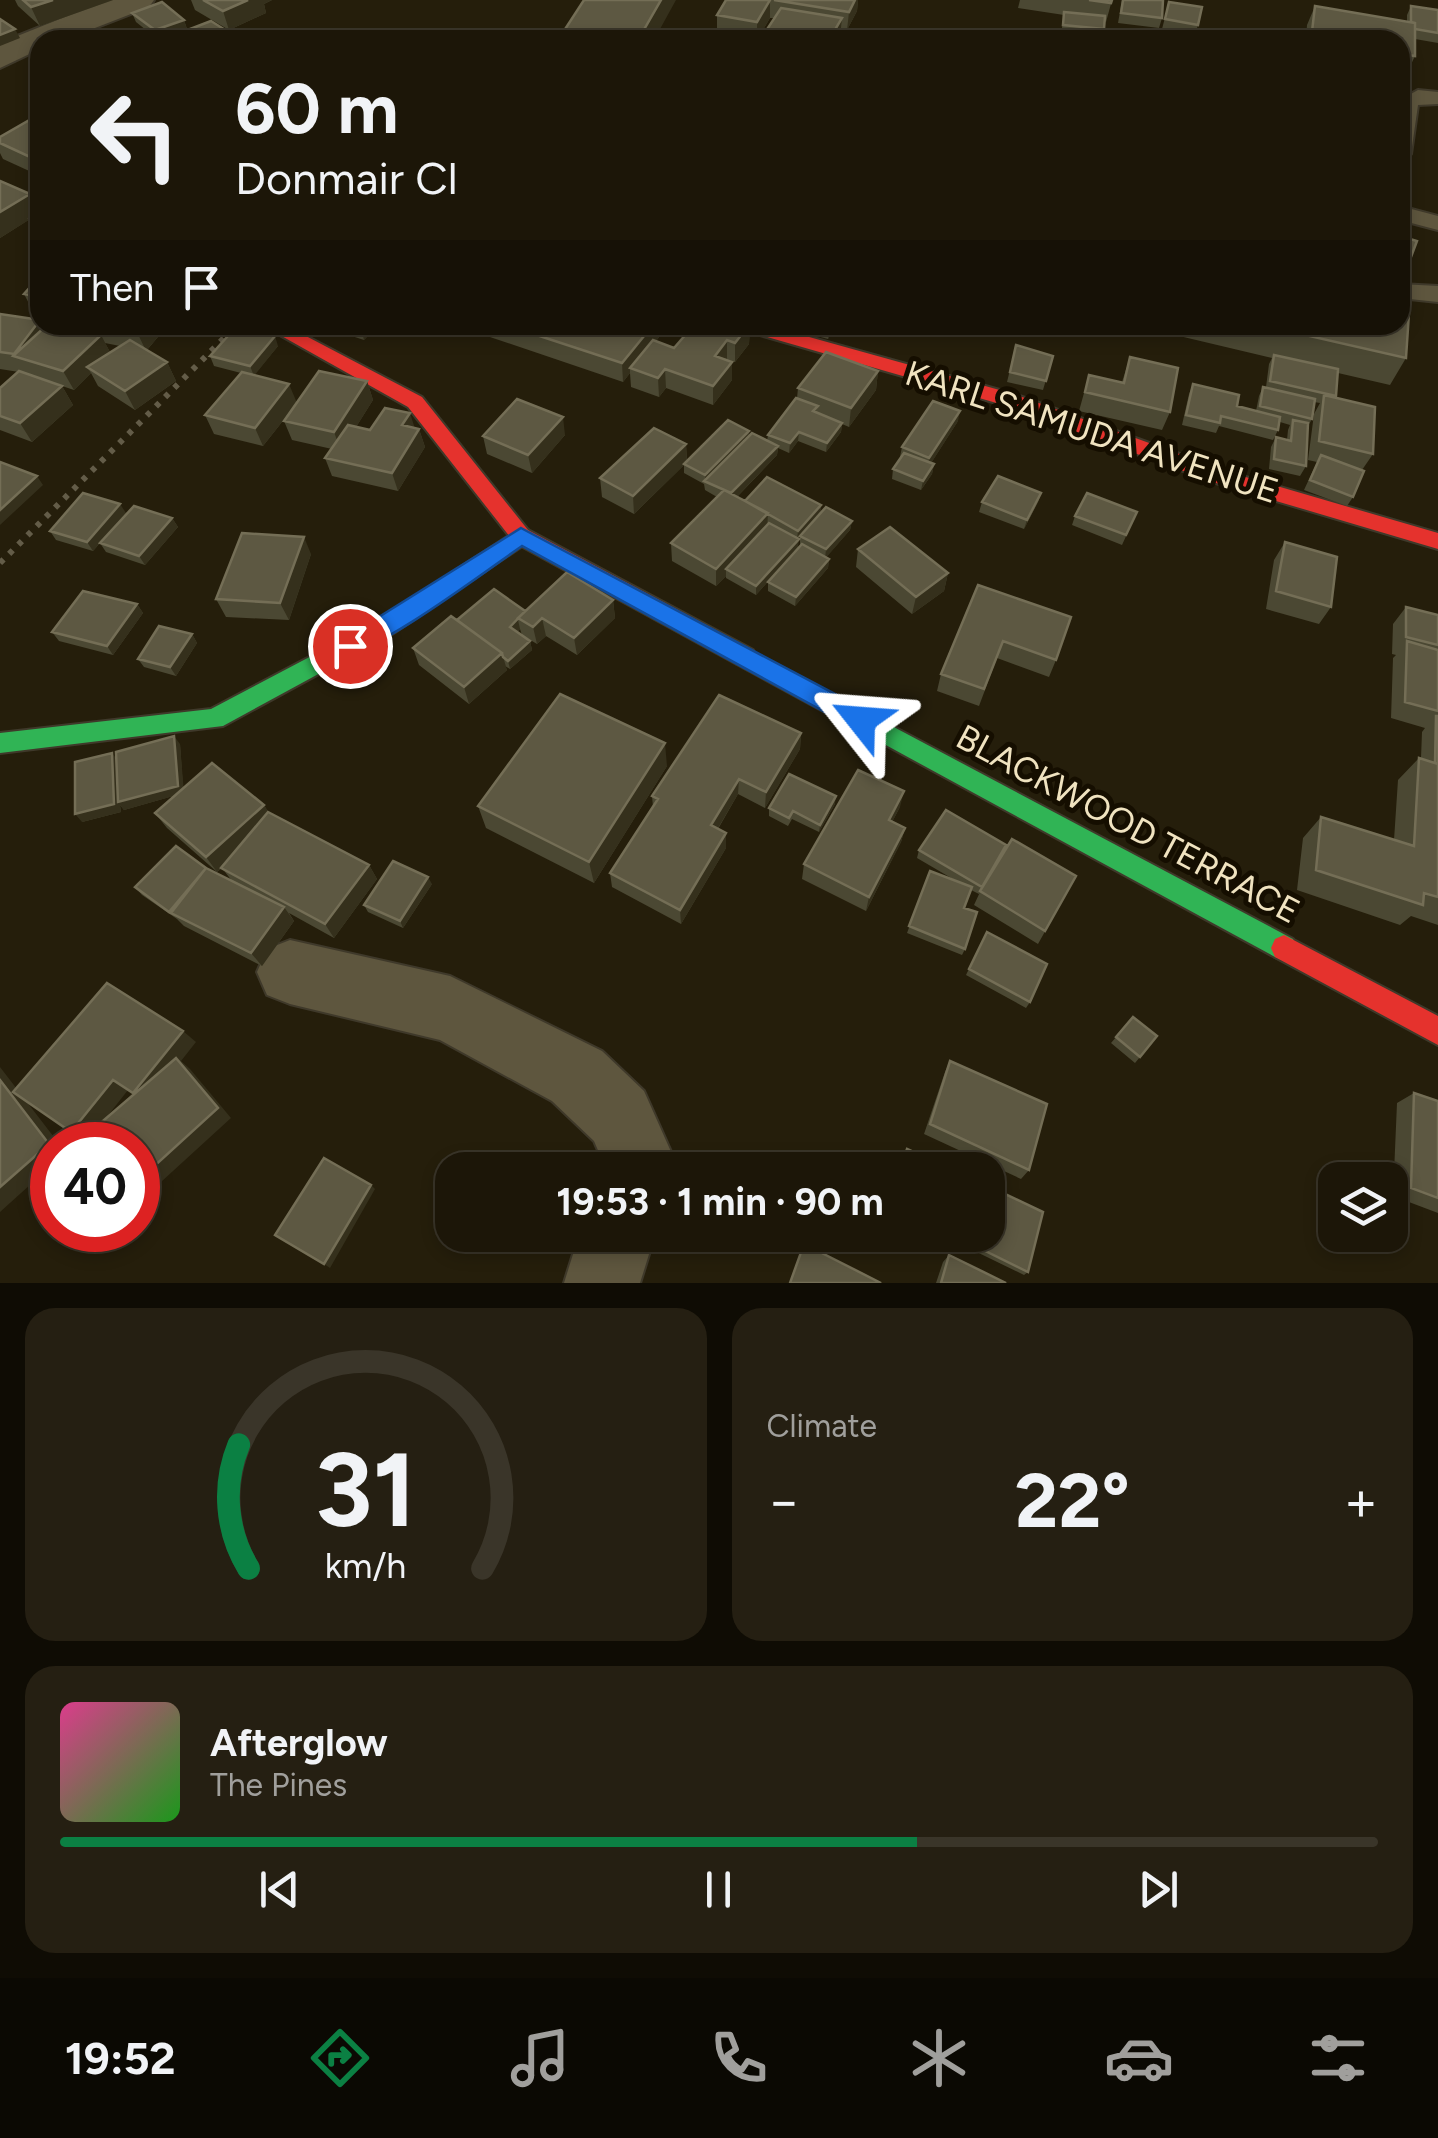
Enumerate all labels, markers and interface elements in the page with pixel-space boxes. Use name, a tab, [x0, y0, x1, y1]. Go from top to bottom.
text: 60 m	[235, 66, 399, 151]
icon: left	[70, 70, 200, 200]
text: Donmair Cl	[235, 151, 458, 205]
icon: arrive	[174, 260, 229, 315]
text: Then	[70, 265, 154, 311]
street label: KARL SAMUDA AVENUE	[900, 352, 1284, 512]
pin	[308, 604, 393, 689]
icon: arrive	[323, 619, 378, 674]
position arrow	[809, 668, 913, 772]
street label: BLACKWOOD TERRACE	[949, 716, 1307, 932]
speed limit sign: 40	[30, 1122, 160, 1252]
map controls	[1318, 1162, 1408, 1252]
button: layers	[1318, 1162, 1408, 1252]
text: 19:53 · 1 min · 90 m	[556, 1179, 884, 1225]
text: Climate	[767, 1407, 877, 1445]
text: 31	[315, 1427, 417, 1552]
text: 22°	[1015, 1456, 1130, 1546]
text: −	[767, 1468, 801, 1534]
text: +	[1344, 1468, 1378, 1534]
text: km/h	[325, 1544, 407, 1587]
text: Afterglow	[210, 1720, 388, 1766]
text: The Pines	[210, 1766, 347, 1804]
icon: previous	[252, 1862, 307, 1917]
icon: pause	[691, 1862, 746, 1917]
icon: next	[1131, 1862, 1186, 1917]
icon: directions	[305, 2023, 375, 2093]
icon: music	[505, 2023, 575, 2093]
icon: phone	[704, 2023, 774, 2093]
icon: climate	[904, 2023, 974, 2093]
icon: car	[1104, 2023, 1174, 2093]
icon: filters	[1303, 2023, 1373, 2093]
text: 19:52	[65, 2031, 176, 2085]

